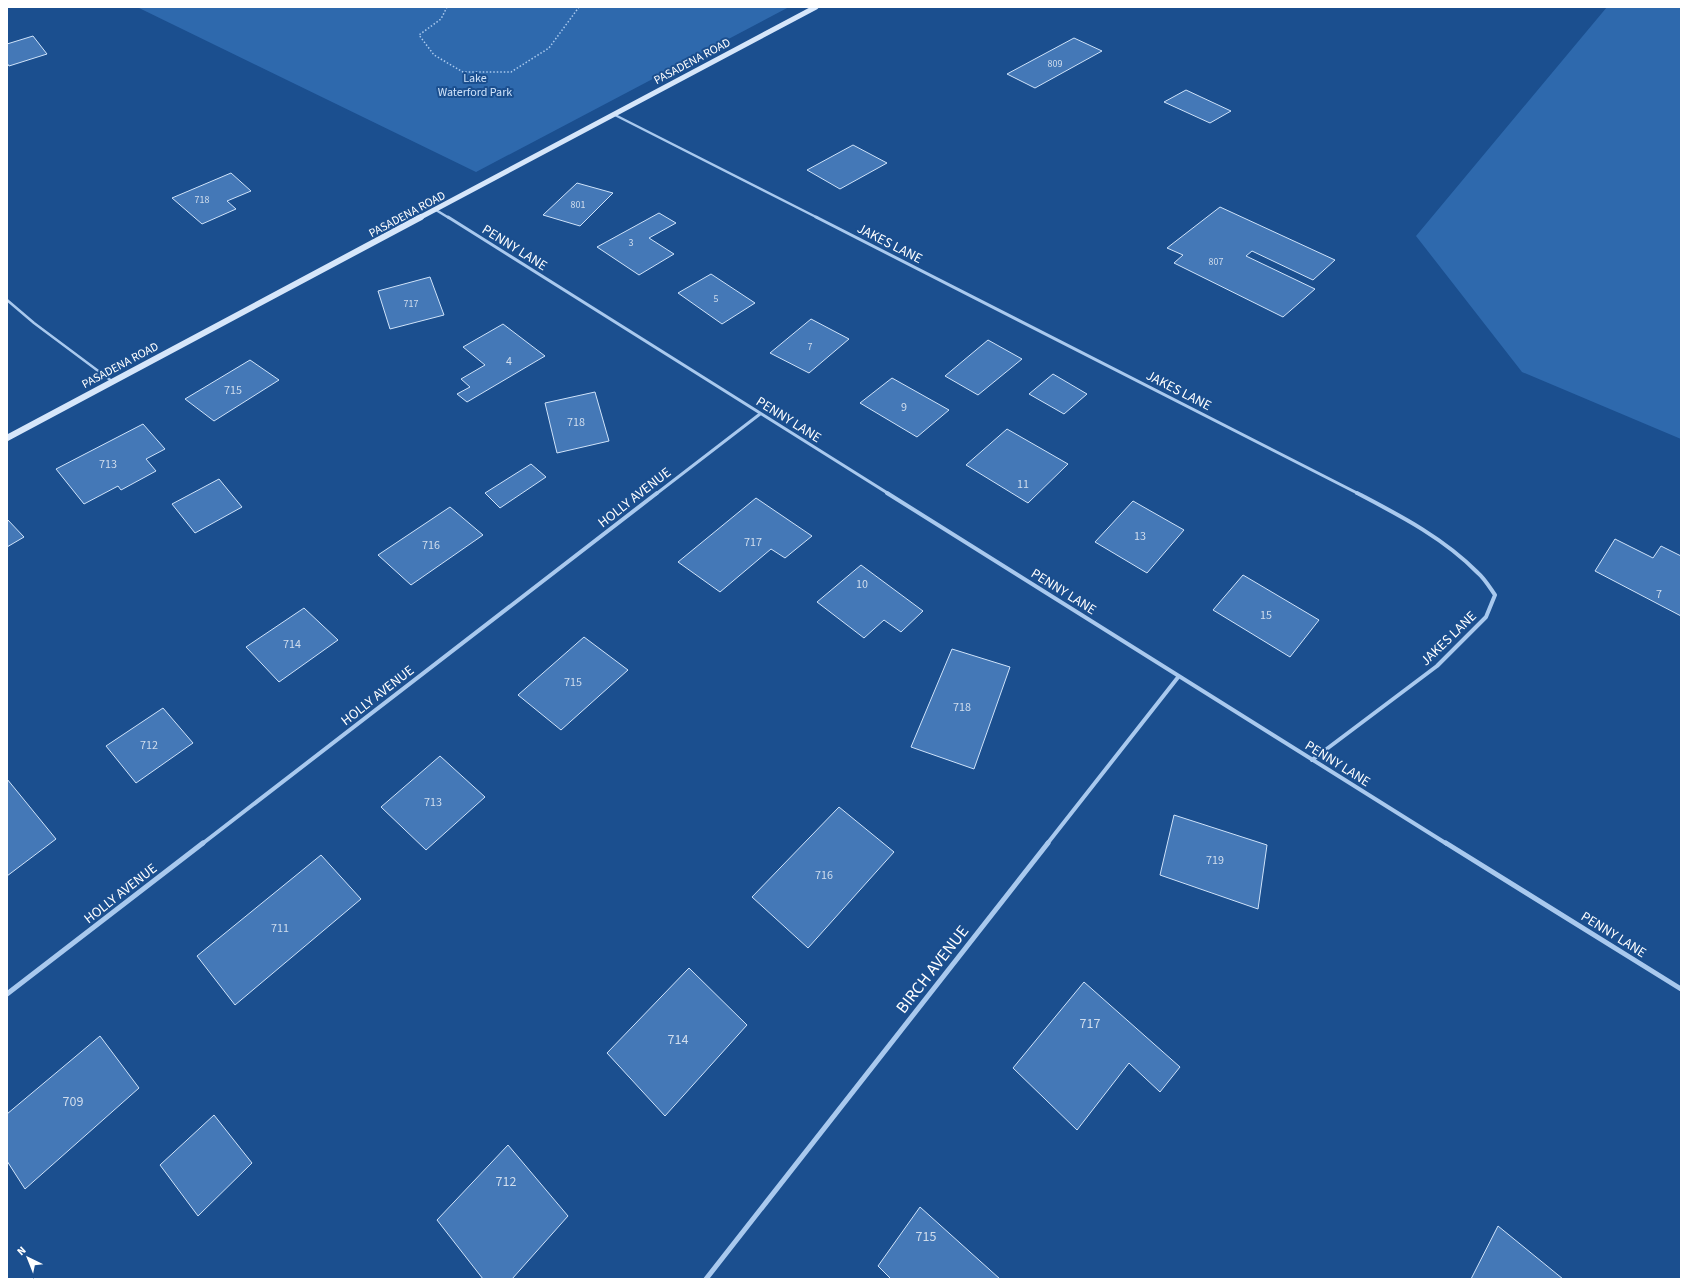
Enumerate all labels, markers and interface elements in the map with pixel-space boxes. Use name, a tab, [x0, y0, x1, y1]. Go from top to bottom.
street label: PASADENA ROAD	[651, 34, 734, 89]
house number: 809	[1048, 57, 1062, 71]
park label: Lake Waterford Park	[438, 70, 512, 101]
street label: PASADENA ROAD	[366, 187, 449, 242]
house number: 718	[195, 193, 209, 207]
house number: 801	[571, 198, 585, 212]
street label: JAKES LANE	[853, 219, 926, 269]
street label: PENNY LANE	[478, 220, 551, 276]
house number: 3	[629, 236, 634, 250]
house number: 807	[1209, 255, 1223, 269]
house number: 5	[714, 292, 719, 306]
house number: 717	[404, 297, 418, 311]
street label: PASADENA ROAD	[79, 338, 162, 393]
house number: 7	[808, 340, 813, 354]
house number: 4	[506, 353, 512, 370]
street label: JAKES LANE	[1142, 366, 1215, 416]
house number: 715	[224, 382, 242, 399]
street label: PENNY LANE	[752, 392, 825, 448]
house number: 9	[901, 399, 907, 416]
house number: 718	[567, 414, 585, 431]
house number: 713	[99, 456, 117, 473]
street label: HOLLY AVENUE	[594, 463, 675, 533]
house number: 11	[1017, 476, 1029, 493]
house number: 13	[1134, 528, 1146, 545]
house number: 717	[744, 534, 762, 551]
house number: 716	[422, 537, 440, 554]
street label: PENNY LANE	[1027, 564, 1100, 620]
house number: 10	[856, 576, 868, 593]
house number: 7	[1656, 586, 1662, 603]
house number: 15	[1260, 607, 1272, 624]
street label: JAKES LANE	[1416, 607, 1481, 671]
house number: 714	[283, 636, 301, 653]
street label: HOLLY AVENUE	[337, 661, 418, 731]
house number: 715	[564, 674, 582, 691]
house number: 718	[953, 699, 971, 716]
street label: PENNY LANE	[1301, 736, 1374, 792]
house number: 712	[140, 737, 158, 754]
house number: 713	[424, 794, 442, 811]
house number: 719	[1206, 852, 1224, 869]
street label: HOLLY AVENUE	[80, 859, 161, 929]
house number: 716	[815, 867, 833, 884]
street label: PENNY LANE	[1577, 907, 1650, 963]
house number: 711	[271, 920, 289, 937]
street label: BIRCH AVENUE	[891, 920, 975, 1019]
house number: 717	[1080, 1014, 1100, 1034]
house number: 714	[668, 1030, 688, 1050]
house number: 709	[63, 1092, 83, 1112]
house number: 712	[496, 1172, 516, 1192]
house number: 715	[916, 1227, 936, 1247]
north arrow	[8, 1238, 48, 1278]
text: N	[14, 1243, 29, 1259]

